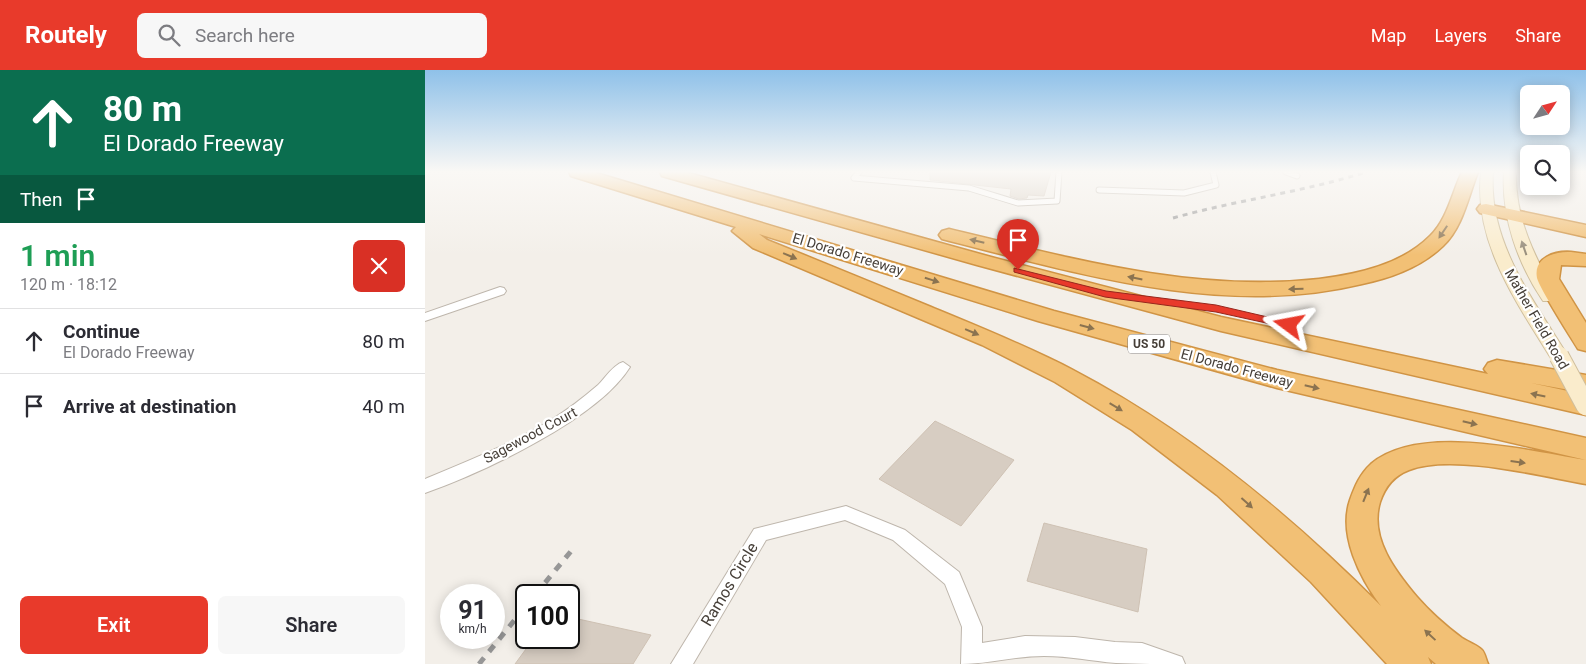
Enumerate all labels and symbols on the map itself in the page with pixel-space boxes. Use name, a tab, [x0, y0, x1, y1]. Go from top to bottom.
north arrow	[1520, 85, 1570, 135]
pin	[997, 219, 1039, 270]
one-way arrow	[1439, 225, 1448, 238]
street label: El Dorado Freeway	[791, 230, 906, 279]
one-way arrow	[969, 237, 984, 245]
one-way arrow	[1520, 240, 1528, 255]
one-way arrow	[783, 252, 798, 260]
street label: Mather Field Road	[1502, 266, 1572, 372]
one-way arrow	[1127, 273, 1143, 281]
one-way arrow	[924, 277, 939, 285]
one-way arrow	[1288, 285, 1304, 293]
position arrow	[1262, 298, 1314, 350]
one-way arrow	[1080, 323, 1095, 331]
one-way arrow	[965, 329, 979, 337]
road number: US 50	[1128, 334, 1170, 354]
street label: El Dorado Freeway	[1179, 345, 1295, 391]
one-way arrow	[1304, 383, 1319, 391]
one-way arrow	[1531, 391, 1546, 399]
street label: Sagewood Court	[481, 403, 580, 466]
one-way arrow	[1109, 403, 1122, 412]
one-way arrow	[1463, 419, 1478, 427]
one-way arrow	[1511, 458, 1527, 466]
one-way arrow	[1363, 488, 1371, 502]
one-way arrow	[1240, 497, 1252, 509]
street label: Ramos Circle	[697, 539, 762, 630]
speed limit sign: 100	[515, 584, 580, 649]
one-way arrow	[1424, 629, 1436, 641]

